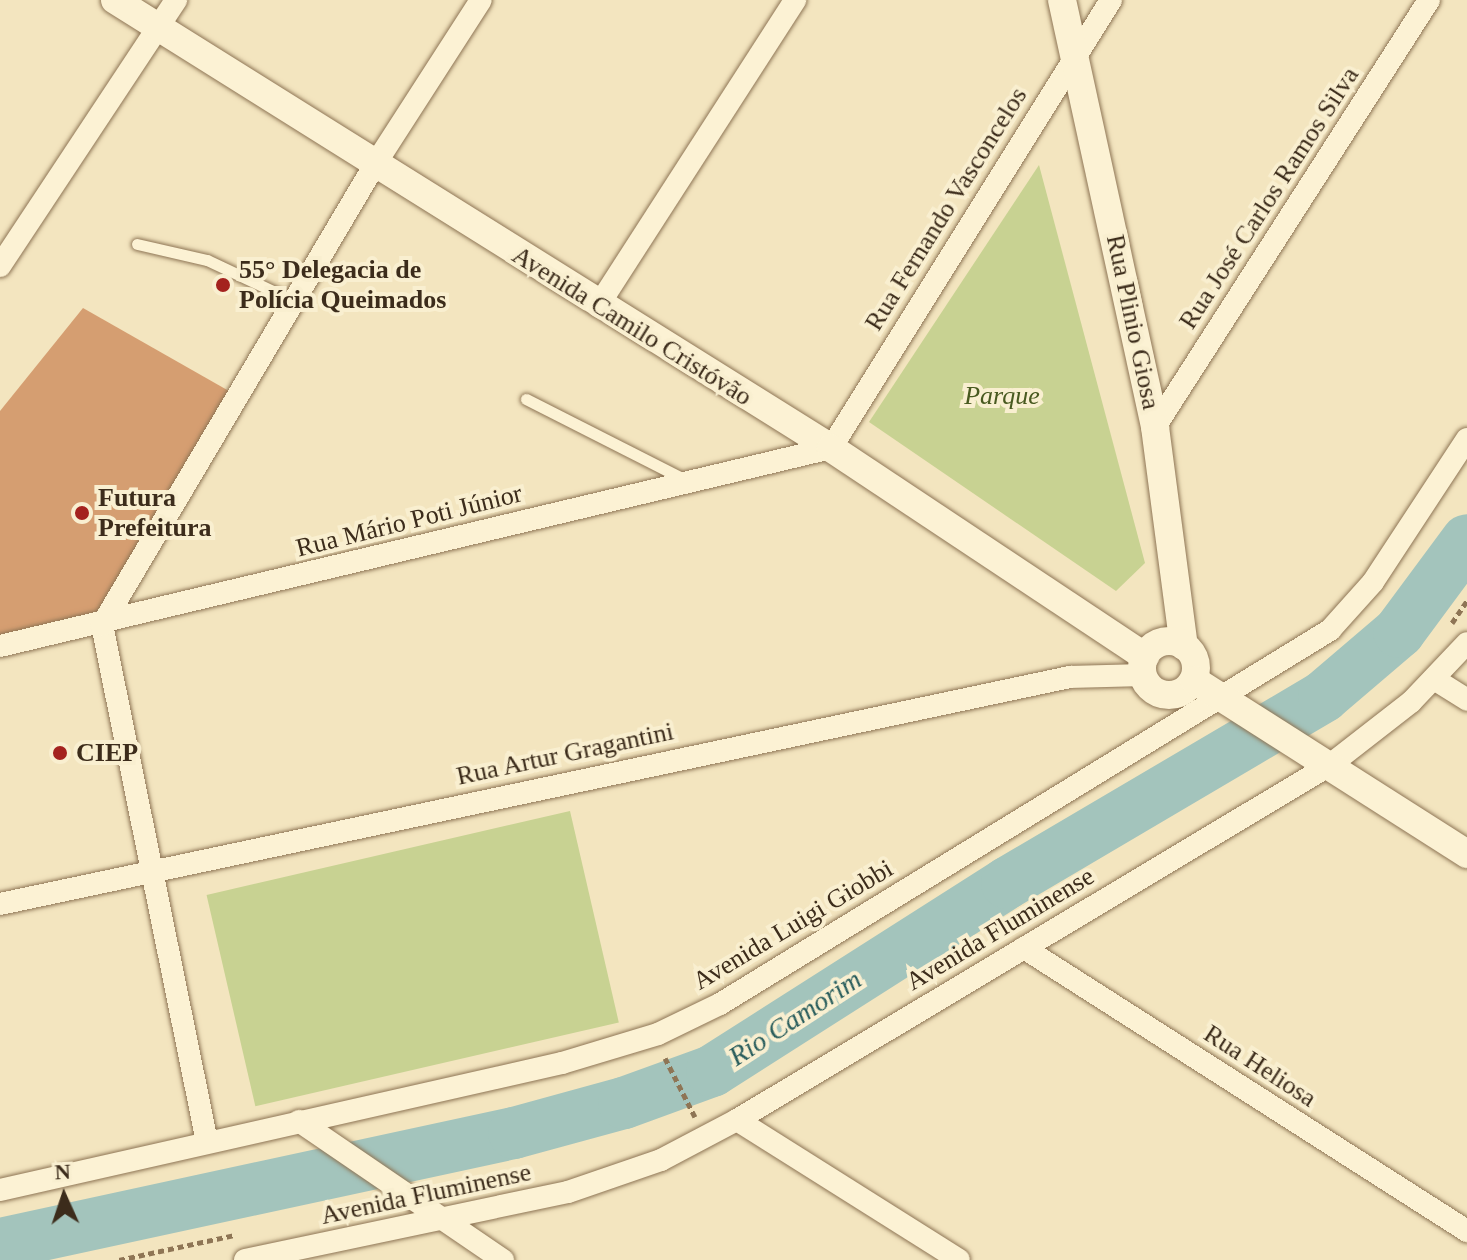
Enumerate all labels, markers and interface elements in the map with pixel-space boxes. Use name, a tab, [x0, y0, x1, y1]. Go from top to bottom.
street label: Rua José Carlos Ramos Silva	[1173, 61, 1365, 335]
street label: Rua Fernando Vasconcelos	[858, 81, 1034, 337]
street label: Rua Plinio Giosa	[1099, 232, 1167, 412]
street label: Avenida Camilo Cristóvão	[506, 239, 758, 413]
place label: 55° Delegacia de Polícia Queimados	[239, 254, 446, 316]
marker: 55° Delegacia de Polícia Queimados	[214, 276, 232, 294]
park label: Parque	[964, 380, 1040, 412]
street label: Rua Mário Poti Júnior	[293, 478, 525, 564]
place label: Futura Prefeitura	[98, 482, 212, 544]
marker: Futura Prefeitura	[73, 504, 91, 522]
street label: Rua Artur Gragantini	[453, 716, 677, 792]
place label: CIEP	[76, 737, 138, 769]
marker: CIEP	[51, 744, 69, 762]
street label: Avenida Luigi Giobbi	[687, 853, 899, 997]
street label: Avenida Fluminense	[900, 861, 1100, 997]
water label: Rio Camorim	[722, 963, 868, 1073]
street label: Rua Heliosa	[1198, 1018, 1322, 1114]
north arrow	[24, 1156, 104, 1236]
street label: Avenida Fluminense	[318, 1156, 534, 1232]
text: N	[54, 1159, 71, 1184]

